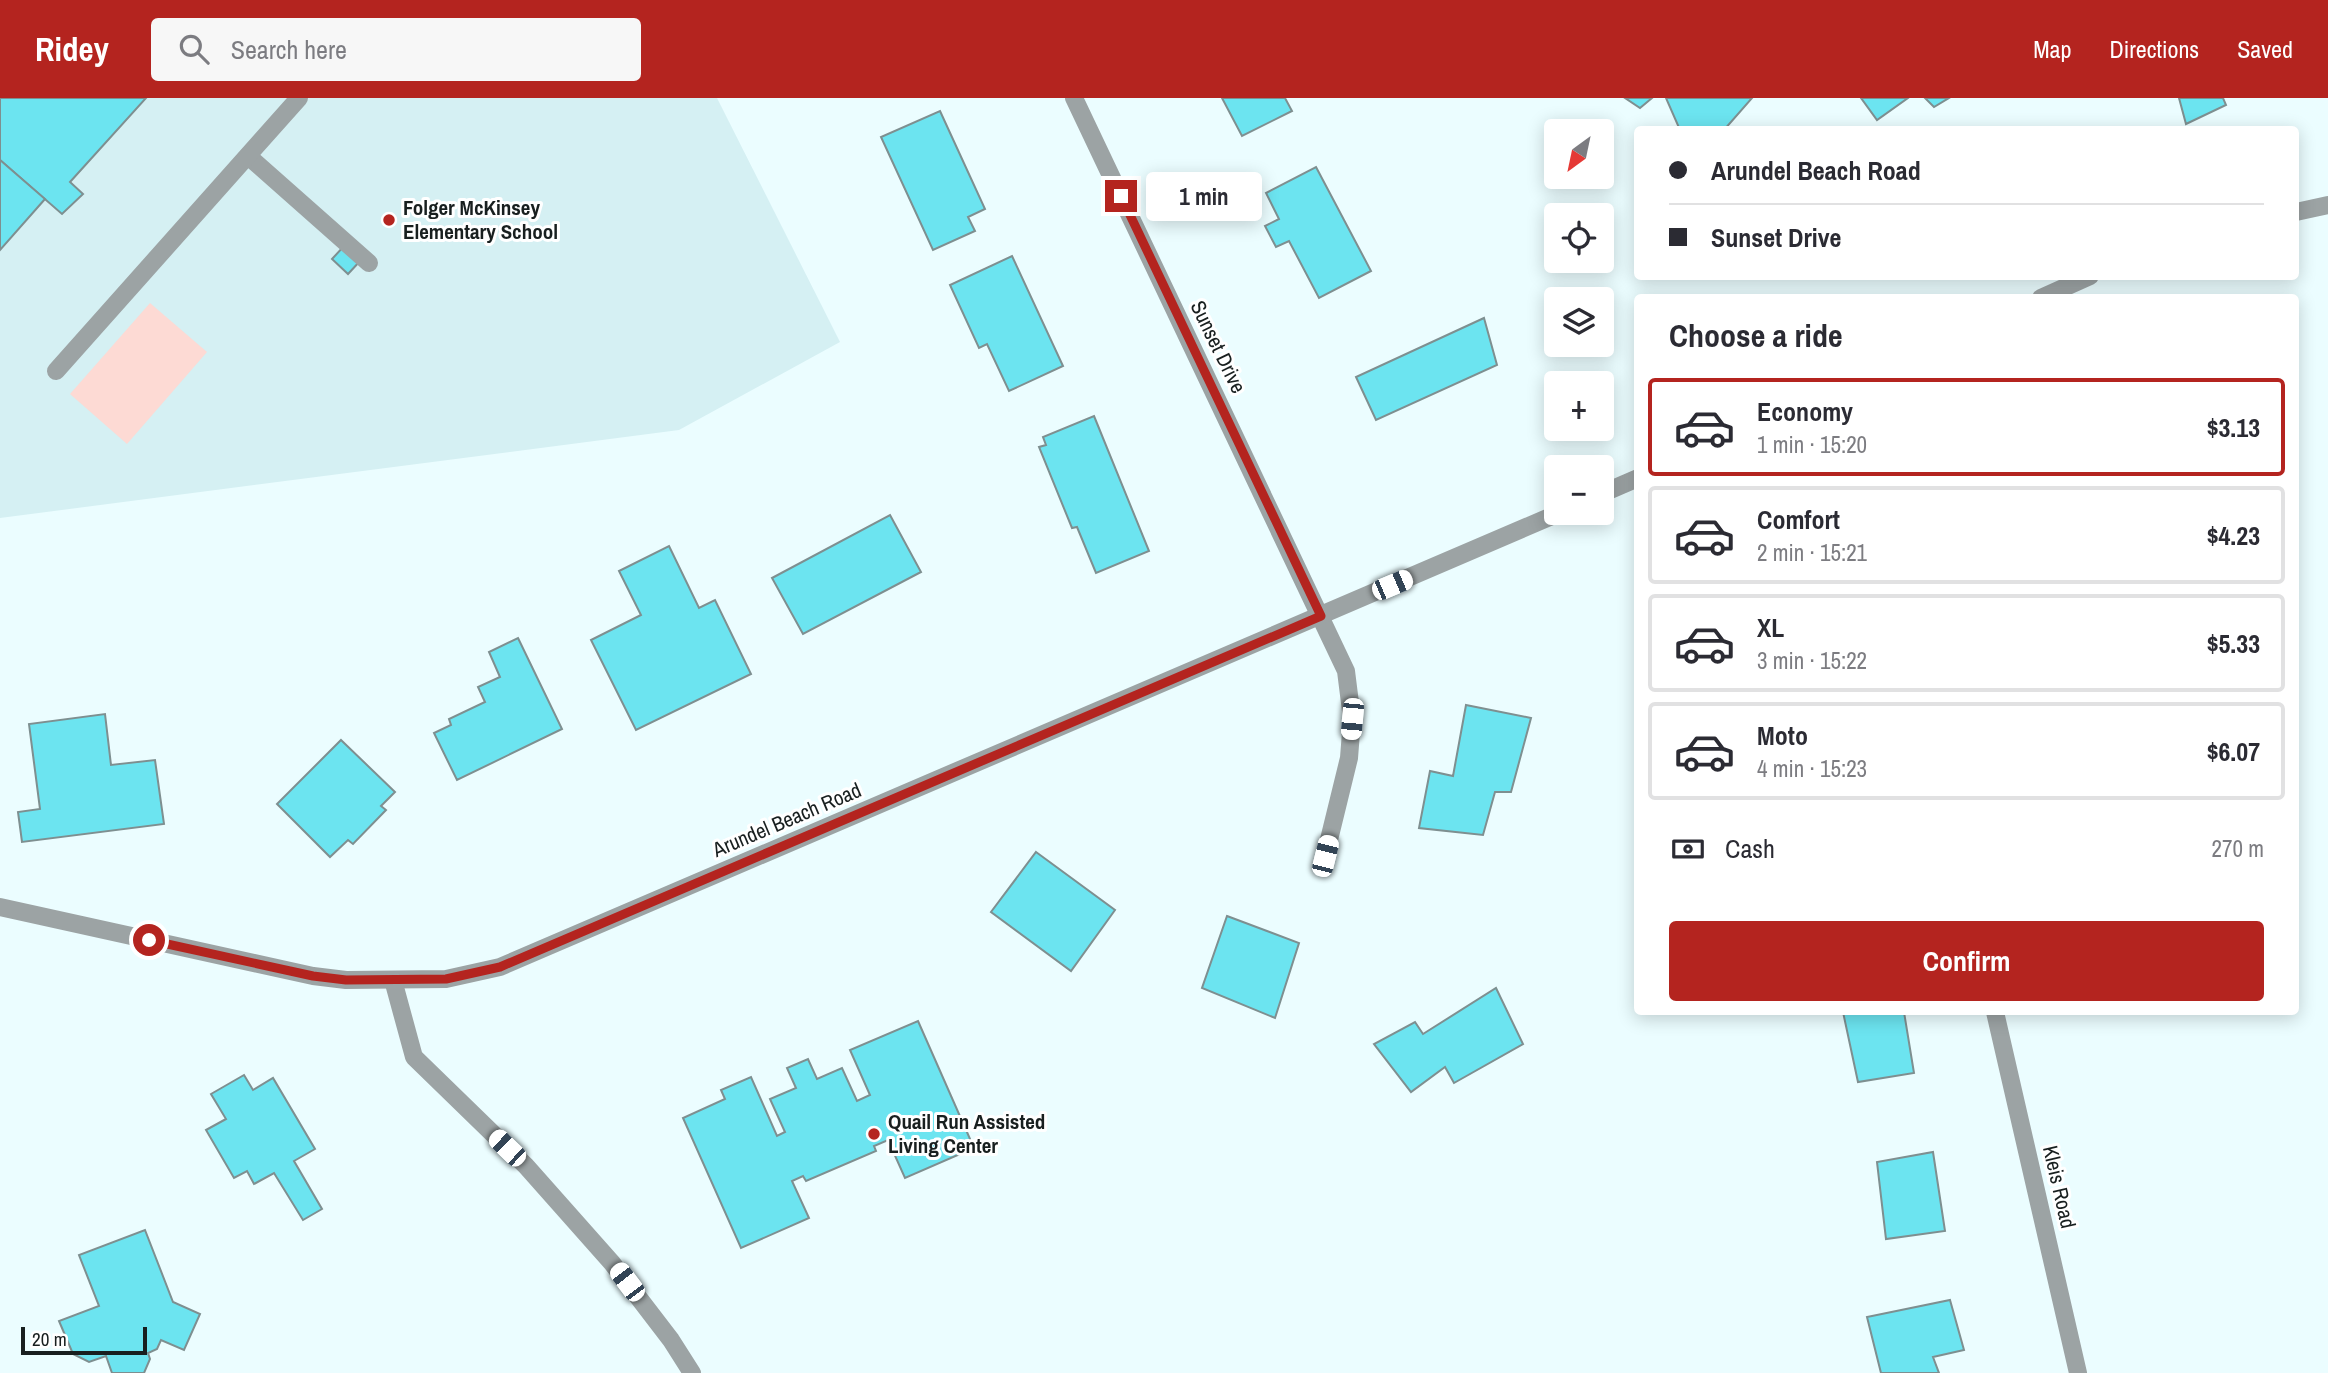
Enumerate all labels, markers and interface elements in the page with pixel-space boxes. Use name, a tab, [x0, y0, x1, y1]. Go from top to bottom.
search box	[151, 18, 641, 81]
text: Ridey	[35, 27, 109, 71]
icon: search	[175, 30, 213, 68]
text: Search here	[231, 32, 347, 67]
text: Map	[2033, 33, 2071, 65]
text: Directions	[2109, 33, 2199, 65]
text: Saved	[2237, 33, 2293, 65]
north arrow	[1544, 119, 1614, 189]
map controls	[1544, 119, 1614, 525]
text: Arundel Beach Road	[1711, 153, 1921, 188]
callout: 1 min	[1146, 172, 1261, 220]
route end	[1105, 180, 1137, 212]
text: 1 min	[1179, 181, 1229, 212]
place label: Folger McKinsey Elementary School	[403, 193, 558, 246]
button: locate	[1544, 203, 1614, 273]
marker: Folger McKinsey Elementary School	[381, 212, 397, 228]
text: Sunset Drive	[1711, 220, 1841, 255]
button: layers	[1544, 287, 1614, 357]
street label: Sunset Drive	[1184, 296, 1253, 398]
text: Choose a ride	[1669, 314, 1843, 357]
button: +	[1544, 371, 1614, 441]
text: Economy	[1757, 394, 1853, 429]
icon: car	[1673, 396, 1736, 459]
text: $3.13	[2207, 410, 2260, 445]
text: 1 min · 15:20	[1757, 429, 1867, 460]
button: −	[1544, 455, 1614, 525]
text: Comfort	[1757, 502, 1840, 537]
icon: car	[1673, 504, 1736, 567]
text: $4.23	[2207, 518, 2260, 553]
text: 2 min · 15:21	[1757, 537, 1867, 568]
car	[1369, 567, 1416, 603]
text: XL	[1757, 610, 1784, 645]
icon: car	[1673, 612, 1736, 675]
text: $5.33	[2207, 626, 2260, 661]
text: 3 min · 15:22	[1757, 645, 1867, 676]
car	[1340, 697, 1365, 741]
text: Moto	[1757, 718, 1808, 753]
icon: car	[1673, 720, 1736, 783]
text: $6.07	[2207, 734, 2260, 769]
text: 4 min · 15:23	[1757, 753, 1867, 784]
street label: Arundel Beach Road	[707, 775, 866, 864]
icon: cash	[1669, 830, 1707, 868]
text: Cash	[1725, 831, 1775, 866]
car	[1310, 833, 1341, 879]
text: 270 m	[2212, 833, 2264, 864]
button: Confirm	[1669, 921, 2264, 1001]
route start	[133, 924, 165, 956]
place label: Quail Run Assisted Living Center	[888, 1107, 1045, 1160]
car	[485, 1126, 530, 1170]
marker: Quail Run Assisted Living Center	[866, 1126, 882, 1142]
street label: Kleis Road	[2036, 1143, 2083, 1231]
car	[606, 1259, 649, 1305]
scale bar	[21, 1324, 147, 1356]
text: 20 m	[32, 1326, 67, 1352]

